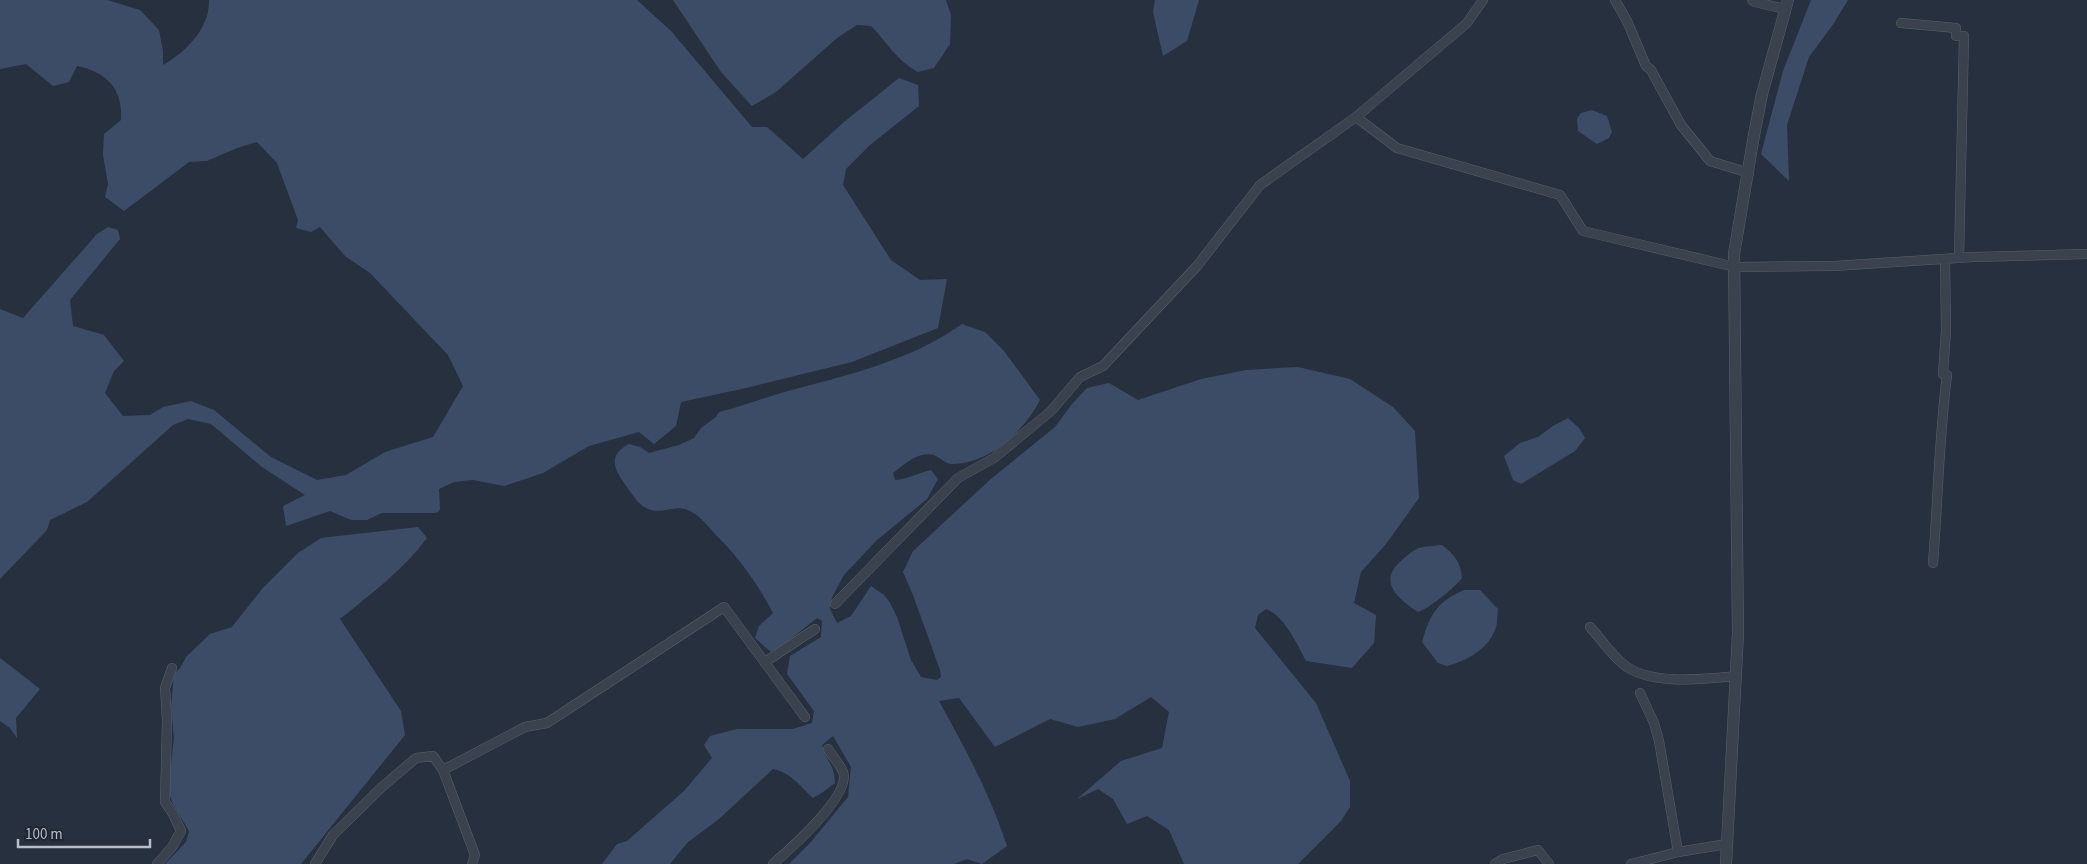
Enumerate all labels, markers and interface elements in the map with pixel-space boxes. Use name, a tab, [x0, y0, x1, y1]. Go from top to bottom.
scale bar	[18, 816, 150, 848]
text: 100 m	[25, 824, 63, 845]

